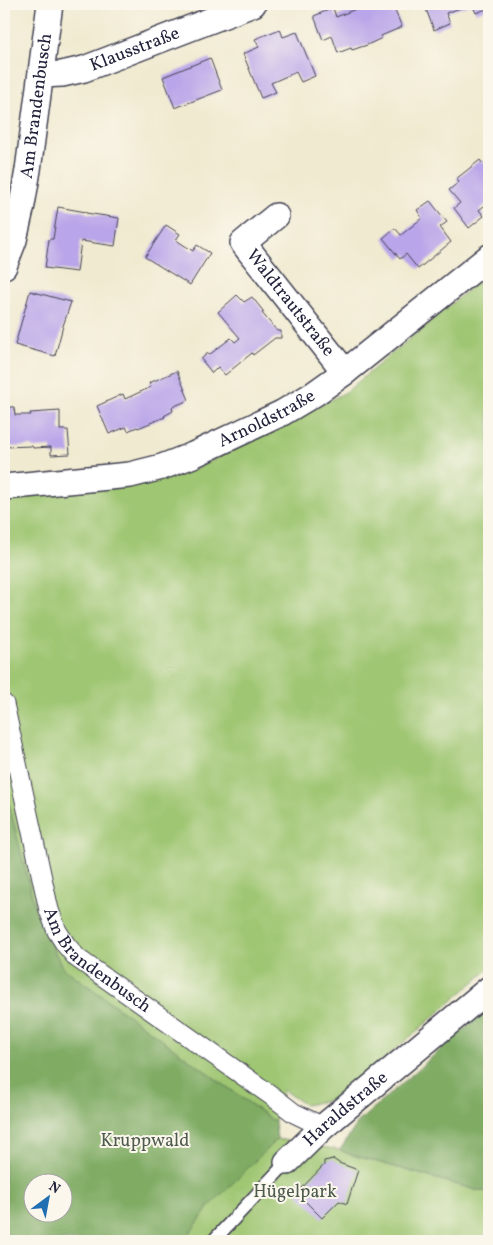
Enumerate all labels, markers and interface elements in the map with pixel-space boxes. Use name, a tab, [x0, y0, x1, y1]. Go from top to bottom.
street label: Klausstraße	[86, 21, 183, 78]
street label: Am Brandenbusch	[14, 31, 59, 180]
street label: Waldtrautstraße	[240, 244, 341, 362]
street label: Arnoldstraße	[214, 384, 320, 454]
street label: Am Brandenbusch	[37, 904, 156, 1019]
street label: Haraldstraße	[297, 1066, 393, 1152]
park label: Kruppwald	[101, 1129, 189, 1154]
north arrow	[22, 1172, 72, 1222]
text: N	[45, 1177, 63, 1199]
park label: Hügelpark	[253, 1180, 337, 1205]

